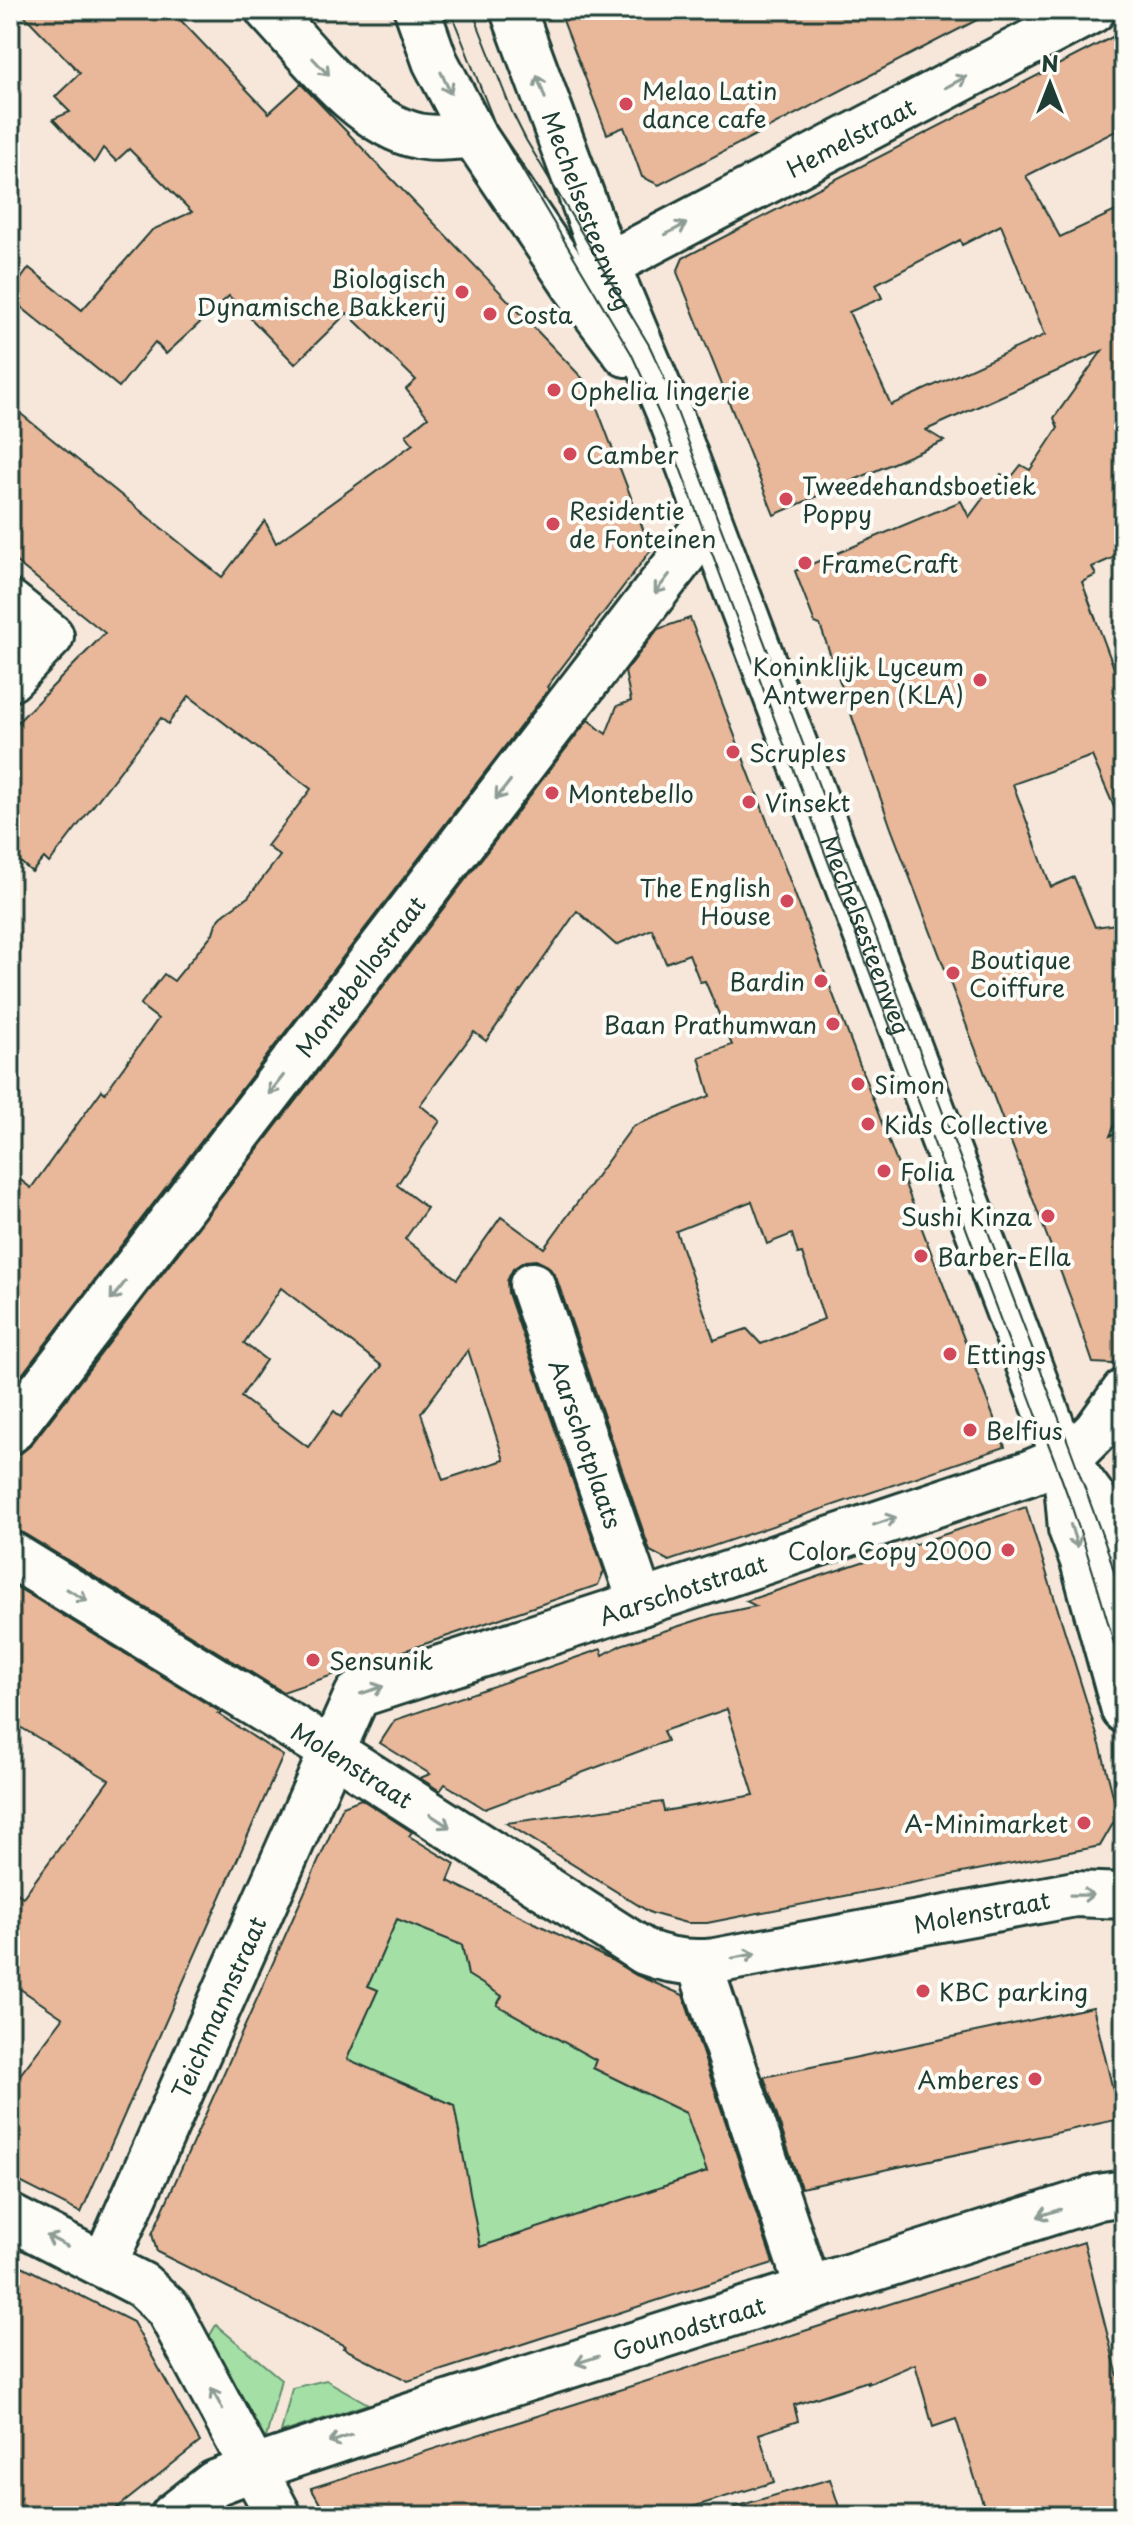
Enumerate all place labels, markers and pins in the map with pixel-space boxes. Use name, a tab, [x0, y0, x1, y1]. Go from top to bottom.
place label: Melao Latin dance cafe	[642, 72, 777, 136]
marker: Melao Latin dance cafe	[617, 95, 635, 113]
place label: Biologisch Dynamische Bakkerij	[196, 260, 446, 324]
marker: Biologisch Dynamische Bakkerij	[453, 283, 471, 301]
place label: Costa	[506, 296, 573, 332]
marker: Costa	[481, 305, 499, 323]
place label: Ophelia lingerie	[570, 372, 750, 408]
marker: Ophelia lingerie	[545, 381, 563, 399]
place label: Camber	[586, 436, 679, 472]
marker: Camber	[561, 445, 579, 463]
place label: Tweedehandsboetiek Poppy	[802, 467, 1036, 531]
marker: Tweedehandsboetiek Poppy	[777, 490, 795, 508]
place label: Residentie de Fonteinen	[569, 492, 716, 556]
marker: Residentie de Fonteinen	[544, 515, 562, 533]
place label: FrameCraft	[821, 545, 958, 581]
marker: FrameCraft	[796, 554, 814, 572]
place label: Koninklijk Lyceum Antwerpen (KLA)	[752, 648, 964, 712]
marker: Koninklijk Lyceum Antwerpen (KLA)	[971, 671, 989, 689]
place label: Scruples	[749, 734, 846, 770]
marker: Scruples	[724, 743, 742, 761]
place label: Montebello	[568, 775, 694, 811]
marker: Montebello	[543, 784, 561, 802]
place label: Vinsekt	[765, 784, 851, 820]
marker: Vinsekt	[740, 793, 758, 811]
place label: The English House	[640, 869, 771, 933]
marker: The English House	[778, 892, 796, 910]
place label: Boutique Coiffure	[969, 941, 1071, 1005]
place label: Bardin	[729, 963, 805, 999]
marker: Boutique Coiffure	[944, 964, 962, 982]
marker: Bardin	[812, 972, 830, 990]
place label: Baan Prathumwan	[604, 1006, 817, 1042]
marker: Baan Prathumwan	[824, 1015, 842, 1033]
place label: Simon	[874, 1066, 945, 1102]
marker: Simon	[849, 1075, 867, 1093]
place label: Kids Collective	[884, 1106, 1048, 1142]
marker: Kids Collective	[859, 1115, 877, 1133]
place label: Folia	[900, 1153, 955, 1189]
marker: Folia	[875, 1162, 893, 1180]
place label: Sushi Kinza	[901, 1198, 1032, 1234]
marker: Sushi Kinza	[1039, 1207, 1057, 1225]
place label: Barber-Ella	[937, 1238, 1071, 1274]
marker: Barber-Ella	[912, 1247, 930, 1265]
place label: Ettings	[966, 1336, 1046, 1372]
marker: Ettings	[941, 1345, 959, 1363]
place label: Belfius	[986, 1412, 1063, 1448]
marker: Belfius	[961, 1421, 979, 1439]
place label: Color Copy 2000	[788, 1532, 992, 1568]
marker: Color Copy 2000	[999, 1541, 1017, 1559]
place label: Sensunik	[329, 1642, 433, 1678]
marker: Sensunik	[304, 1651, 322, 1669]
place label: A-Minimarket	[905, 1805, 1068, 1841]
marker: A-Minimarket	[1075, 1814, 1093, 1832]
place label: KBC parking	[939, 1973, 1088, 2009]
marker: KBC parking	[914, 1982, 932, 2000]
place label: Amberes	[918, 2061, 1019, 2097]
marker: Amberes	[1026, 2070, 1044, 2088]

